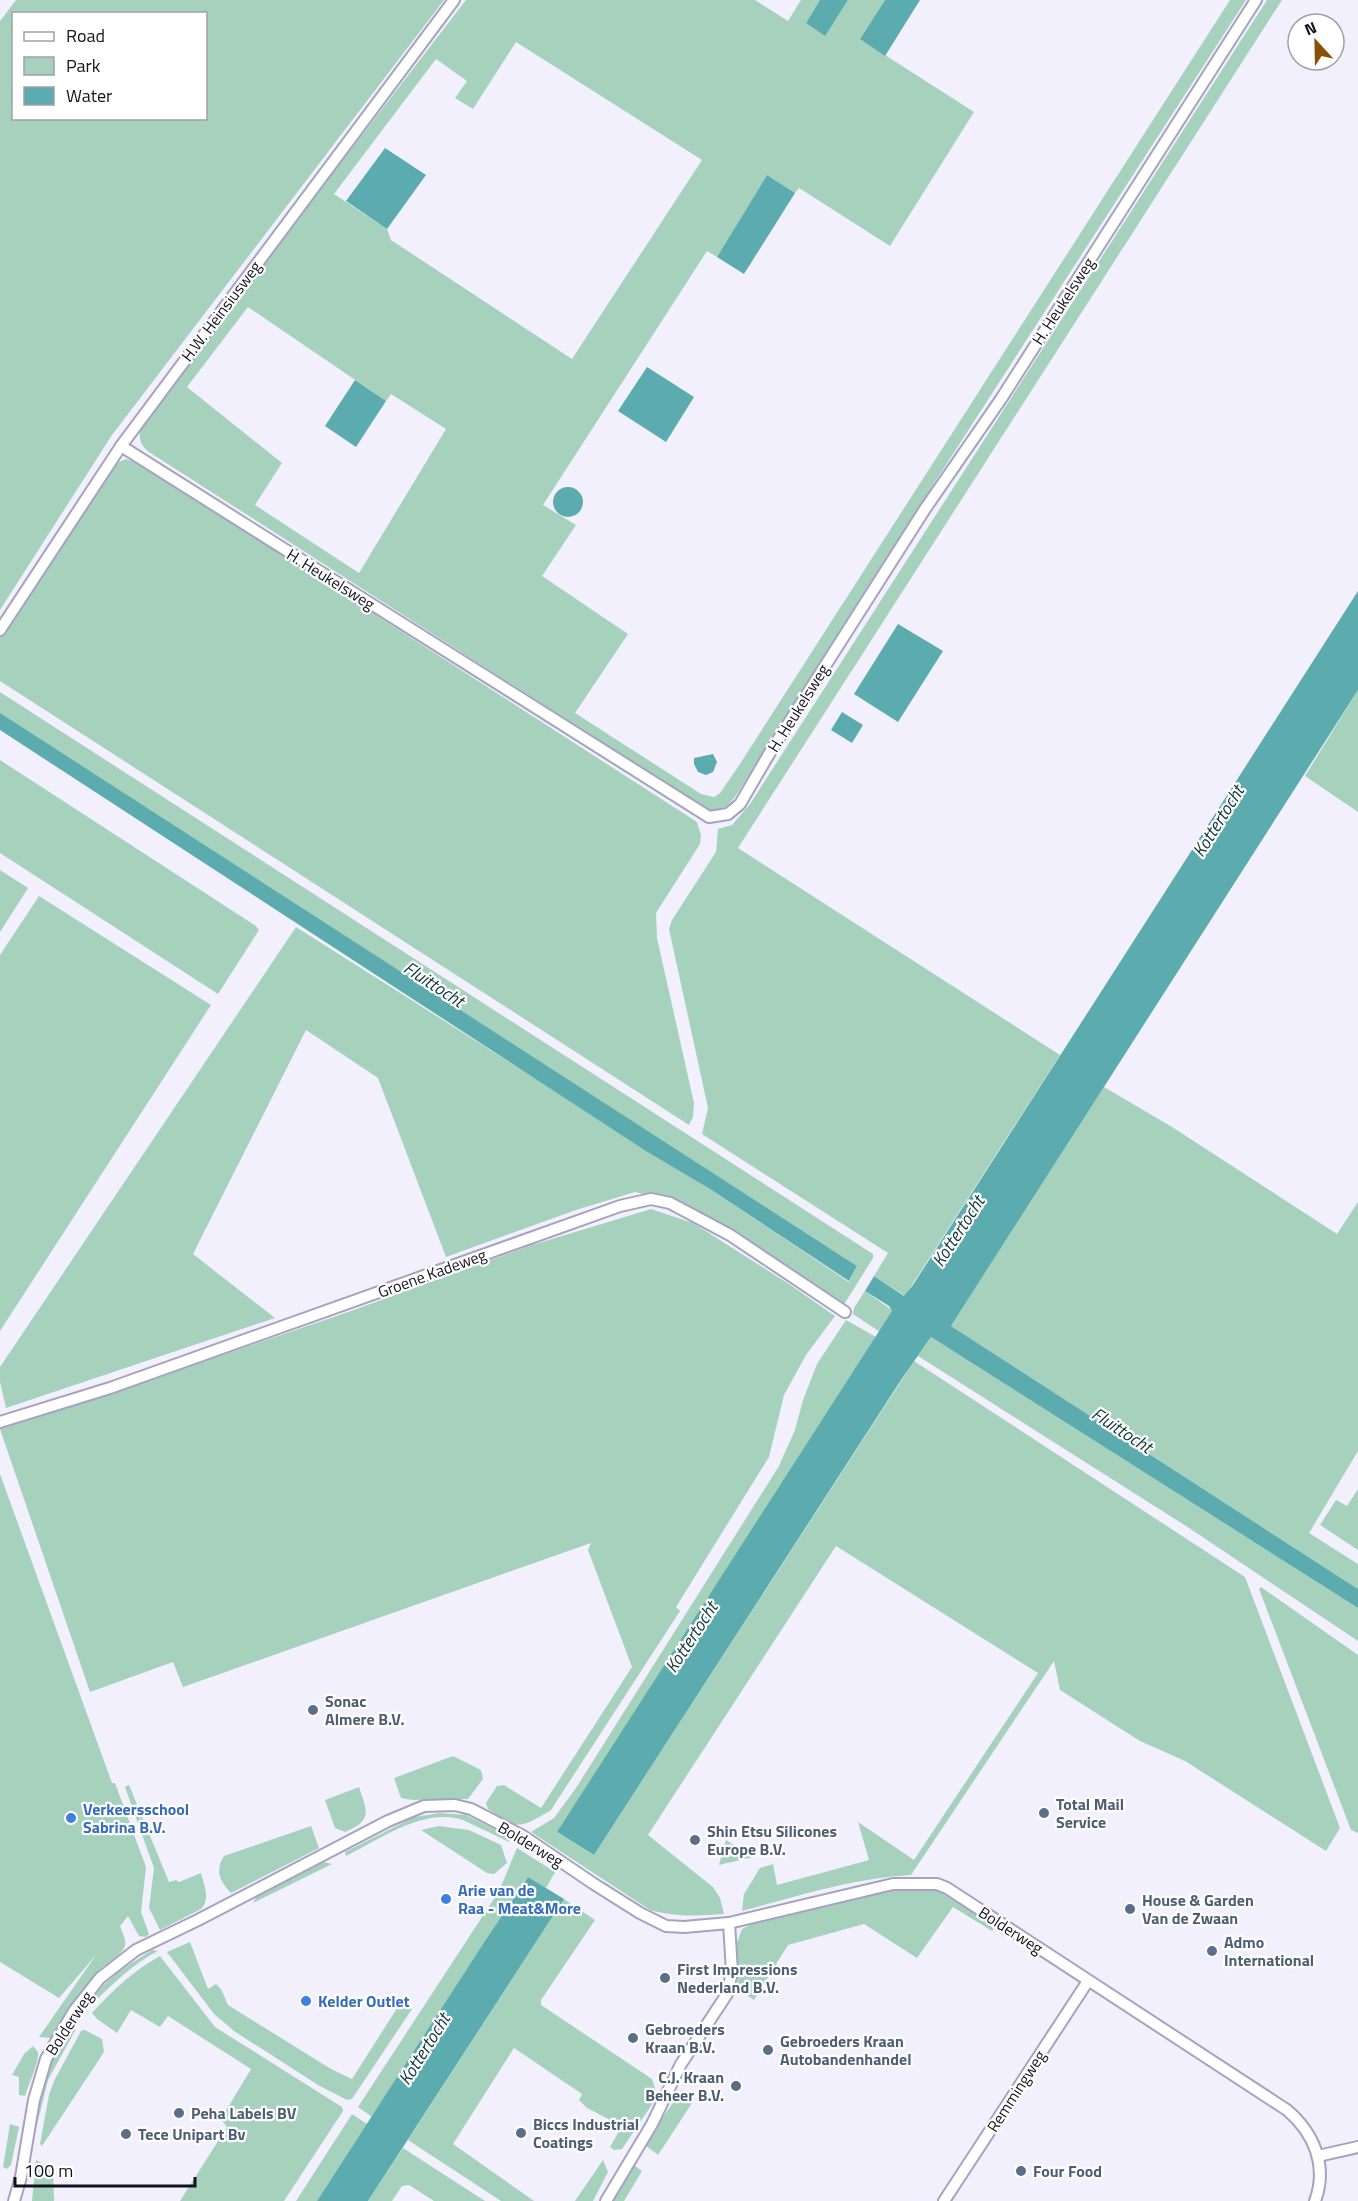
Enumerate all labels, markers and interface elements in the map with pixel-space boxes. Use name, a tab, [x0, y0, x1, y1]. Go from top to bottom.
legend	[12, 12, 207, 120]
north arrow	[1286, 12, 1346, 72]
text: N	[1301, 15, 1320, 41]
text: Road	[66, 22, 105, 49]
text: Park	[66, 52, 101, 79]
text: Water	[66, 82, 112, 109]
street label: H. Heukelsweg	[1026, 252, 1100, 350]
street label: H.W. Heinsiusweg	[175, 256, 267, 366]
street label: H. Heukelsweg	[282, 542, 380, 616]
street label: H. Heukelsweg	[761, 659, 835, 757]
water label: Kottertocht	[1185, 778, 1252, 862]
water label: Fluittocht	[398, 954, 472, 1015]
water label: Kottertocht	[925, 1188, 992, 1272]
street label: Groene Kadeweg	[374, 1242, 490, 1304]
water label: Fluittocht	[1086, 1400, 1160, 1461]
water label: Kottertocht	[658, 1594, 725, 1678]
place label: Sonac Almere B.V.	[325, 1689, 404, 1731]
marker: Sonac Almere B.V.	[306, 1703, 320, 1717]
place label: Total Mail Service	[1056, 1792, 1124, 1834]
place label: Verkeersschool Sabrina B.V.	[83, 1797, 189, 1839]
marker: Total Mail Service	[1037, 1806, 1051, 1820]
marker: Verkeersschool Sabrina B.V.	[64, 1811, 78, 1825]
street label: Bolderweg	[494, 1815, 568, 1873]
place label: Shin Etsu Silicones Europe B.V.	[707, 1819, 837, 1861]
marker: Shin Etsu Silicones Europe B.V.	[688, 1833, 702, 1847]
place label: Arie van de Raa - Meat&More	[458, 1878, 581, 1920]
place label: House & Garden Van de Zwaan	[1142, 1888, 1254, 1930]
marker: Arie van de Raa - Meat&More	[439, 1892, 453, 1906]
street label: Bolderweg	[974, 1900, 1048, 1960]
marker: House & Garden Van de Zwaan	[1123, 1902, 1137, 1916]
place label: Admo International	[1224, 1930, 1314, 1972]
marker: Admo International	[1205, 1944, 1219, 1958]
place label: First Impressions Nederland B.V.	[677, 1957, 797, 1999]
marker: First Impressions Nederland B.V.	[658, 1971, 672, 1985]
street label: Bolderweg	[39, 1986, 99, 2060]
place label: Kelder Outlet	[318, 1989, 410, 2013]
marker: Kelder Outlet	[299, 1994, 313, 2008]
water label: Kottertocht	[391, 2006, 458, 2090]
place label: Gebroeders Kraan B.V.	[645, 2017, 725, 2059]
place label: Gebroeders Kraan Autobandenhandel	[780, 2029, 911, 2071]
marker: Gebroeders Kraan B.V.	[626, 2031, 640, 2045]
marker: Gebroeders Kraan Autobandenhandel	[761, 2043, 775, 2057]
street label: Remmingweg	[981, 2045, 1051, 2137]
place label: C.J. Kraan Beheer B.V.	[645, 2065, 724, 2107]
marker: C.J. Kraan Beheer B.V.	[729, 2079, 743, 2093]
place label: Peha Labels BV	[191, 2101, 297, 2125]
marker: Peha Labels BV	[172, 2106, 186, 2120]
place label: Biccs Industrial Coatings	[533, 2112, 639, 2154]
place label: Tece Unipart Bv	[138, 2122, 246, 2146]
marker: Biccs Industrial Coatings	[514, 2126, 528, 2140]
marker: Tece Unipart Bv	[119, 2127, 133, 2141]
scale bar	[15, 2150, 195, 2188]
text: 100 m	[24, 2157, 73, 2184]
place label: Four Food	[1033, 2159, 1102, 2183]
marker: Four Food	[1014, 2164, 1028, 2178]

